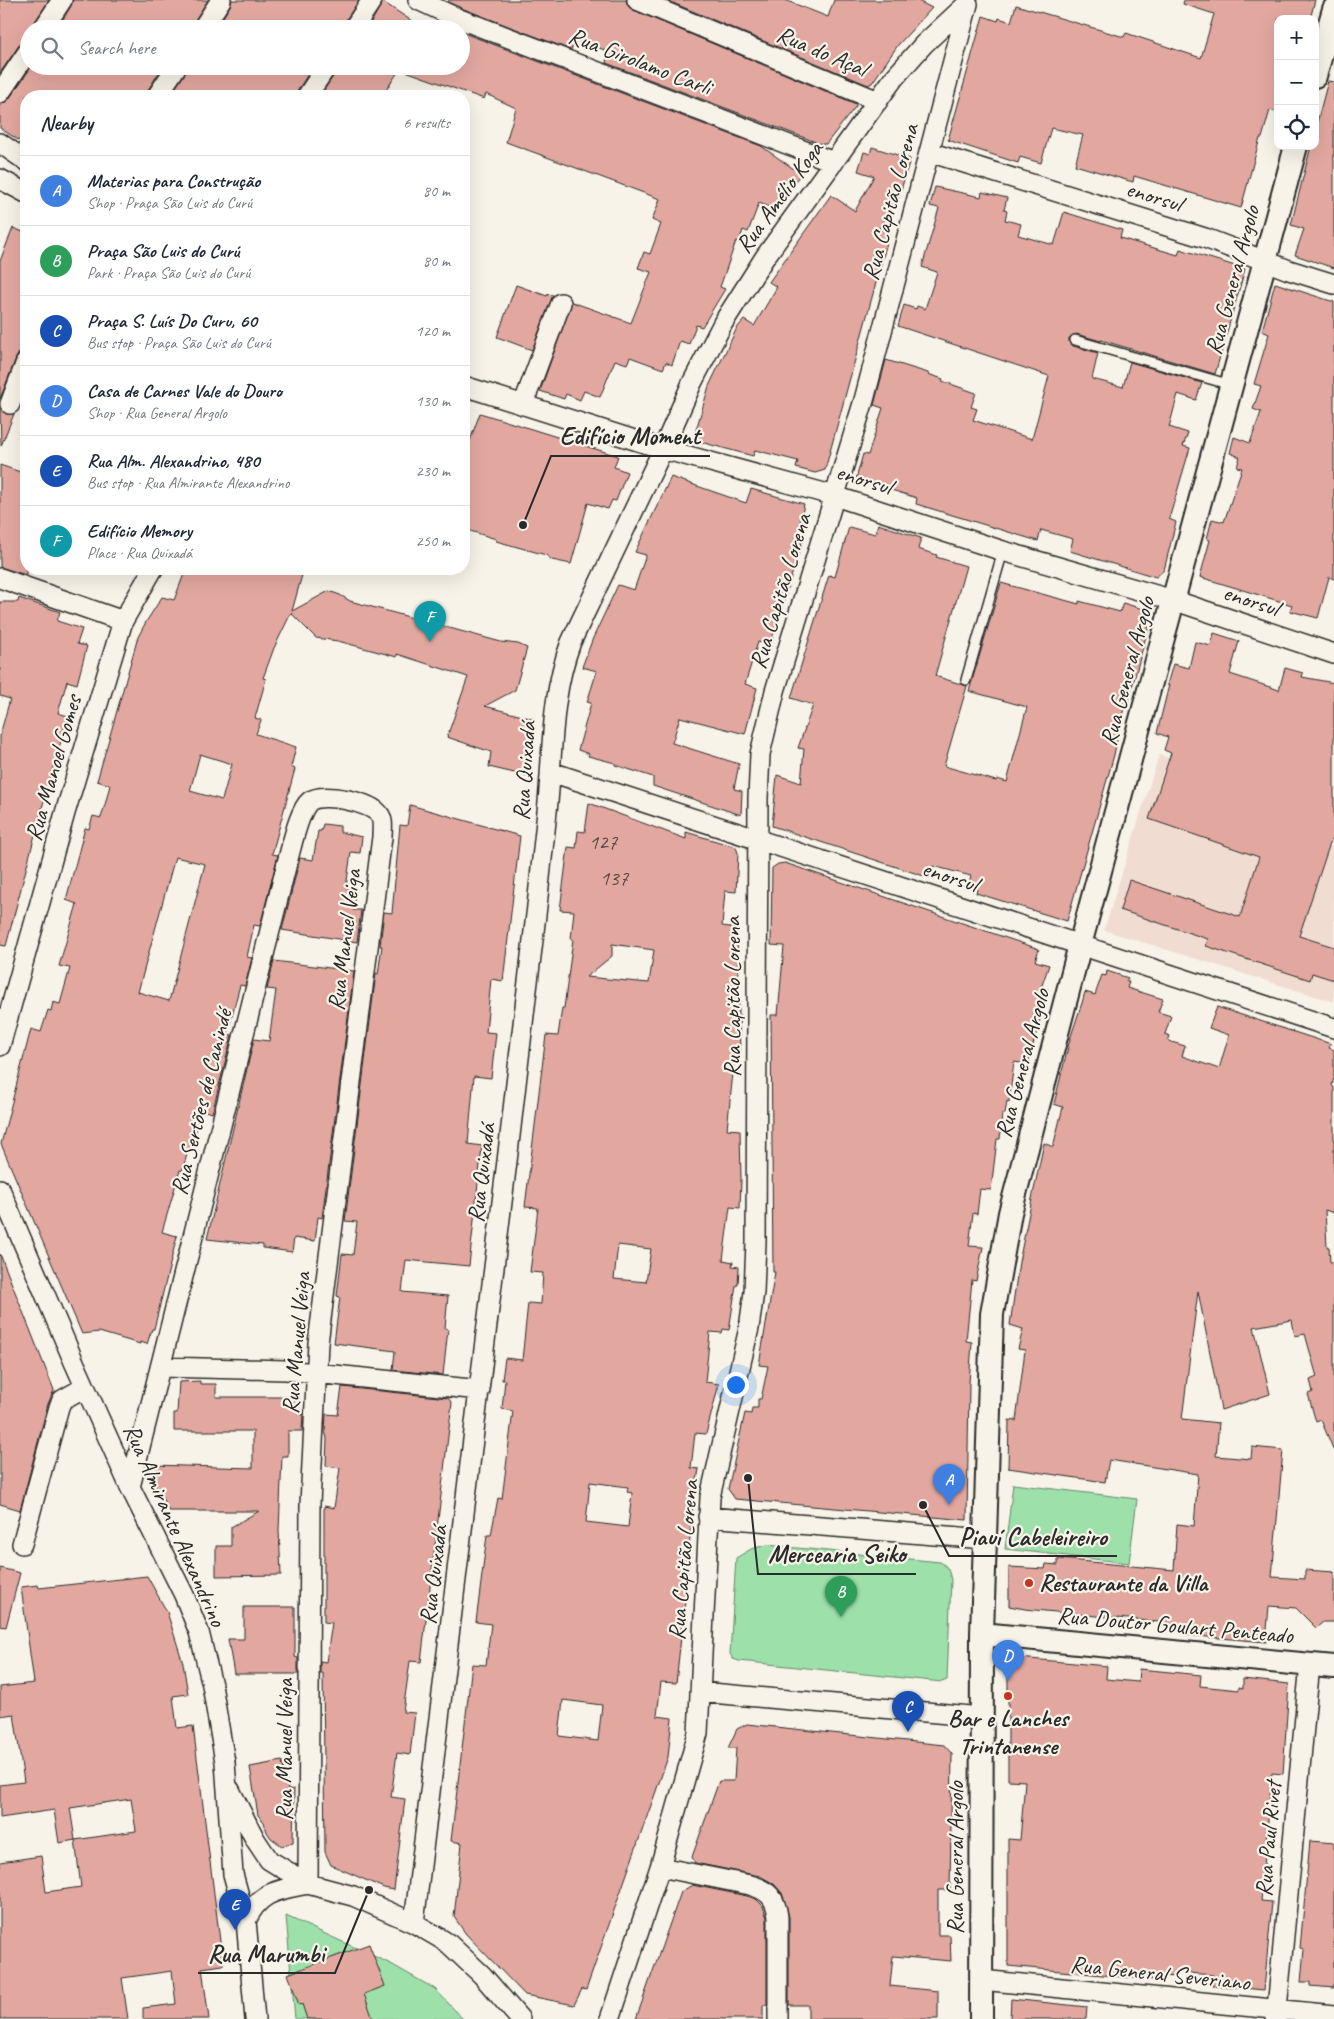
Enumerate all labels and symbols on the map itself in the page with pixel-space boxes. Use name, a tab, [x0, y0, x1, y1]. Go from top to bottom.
street label: Rua do Açal	[772, 19, 875, 85]
street label: Rua Girolamo Carli	[564, 20, 718, 103]
street label: Rua Capitão Lorena	[855, 119, 926, 283]
street label: Rua Amélio Koga	[728, 134, 831, 259]
street label: enorsul	[1122, 173, 1189, 220]
street label: Rua General Argolo	[1198, 201, 1267, 358]
callout: Edifício Moment	[551, 416, 710, 456]
text: Edifício Moment	[560, 420, 703, 452]
street label: enorsul	[832, 456, 899, 503]
street label: Rua Capitão Lorena	[742, 508, 818, 672]
street label: enorsul	[1219, 577, 1286, 624]
street label: Rua General Argolo	[1093, 592, 1162, 749]
pin: F	[414, 601, 446, 642]
street label: Rua Manoel Gomes	[18, 689, 89, 844]
street label: Rua Quixadá	[506, 718, 543, 822]
house number: 127	[589, 829, 619, 855]
street label: enorsul	[918, 853, 985, 900]
house number: 137	[600, 865, 630, 891]
street label: Rua Manuel Veiga	[320, 866, 368, 1012]
street label: Rua Capitão Lorena	[717, 915, 747, 1077]
street label: Rua General Argolo	[988, 984, 1057, 1141]
street label: Rua Sertões de Canindé	[163, 1002, 240, 1198]
street label: Rua Quixadá	[460, 1119, 502, 1224]
street label: Rua Manuel Veiga	[275, 1270, 317, 1415]
your location	[723, 1372, 749, 1398]
street label: Rua Almirante Alexandrino	[117, 1419, 234, 1632]
pin: A	[933, 1464, 965, 1505]
street label: Rua Capitão Lorena	[661, 1477, 705, 1641]
callout: Piauí Cabeleireiro	[949, 1516, 1117, 1556]
street label: Rua Quixadá	[412, 1521, 454, 1626]
text: Piauí Cabeleireiro	[959, 1521, 1109, 1553]
callout: Mercearia Seiko	[758, 1534, 916, 1574]
text: Mercearia Seiko	[768, 1538, 909, 1570]
place label: Restaurante da Villa	[1039, 1568, 1210, 1598]
pin: B	[825, 1576, 857, 1617]
marker: Restaurante da Villa	[1023, 1577, 1035, 1589]
street label: Rua Doutor Goulart Penteado	[1056, 1600, 1296, 1650]
pin: D	[992, 1640, 1024, 1681]
street label: Rua Manuel Veiga	[269, 1678, 299, 1821]
marker: Bar e Lanches Trintanense	[1002, 1690, 1014, 1702]
pin: C	[892, 1691, 924, 1732]
place label: Bar e Lanches Trintanense	[948, 1703, 1070, 1761]
street label: Rua Paul Rivet	[1248, 1777, 1288, 1898]
street label: Rua General Argolo	[940, 1780, 970, 1934]
pin: E	[219, 1889, 251, 1930]
callout: Rua Marumbi	[198, 1933, 335, 1973]
text: Rua Marumbi	[208, 1938, 327, 1970]
street label: Rua General Severiano	[1069, 1949, 1253, 1998]

